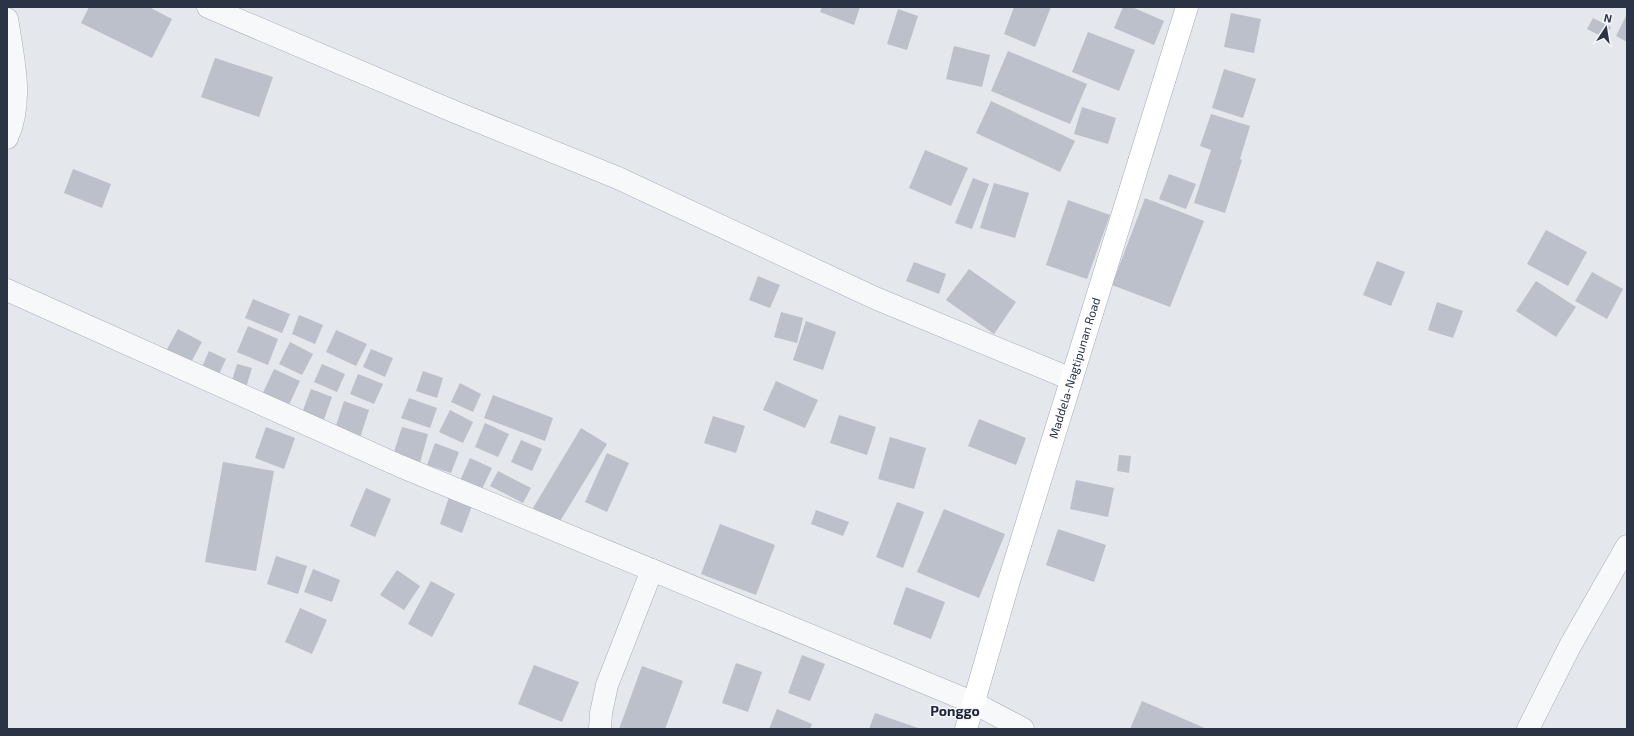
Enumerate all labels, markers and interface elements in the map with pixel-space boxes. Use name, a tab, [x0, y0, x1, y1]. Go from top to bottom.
north arrow	[1586, 8, 1626, 48]
text: N	[1603, 11, 1613, 25]
street label: Maddela-Nagtipunan Road	[1046, 296, 1102, 440]
district label: Ponggo	[930, 702, 980, 719]

